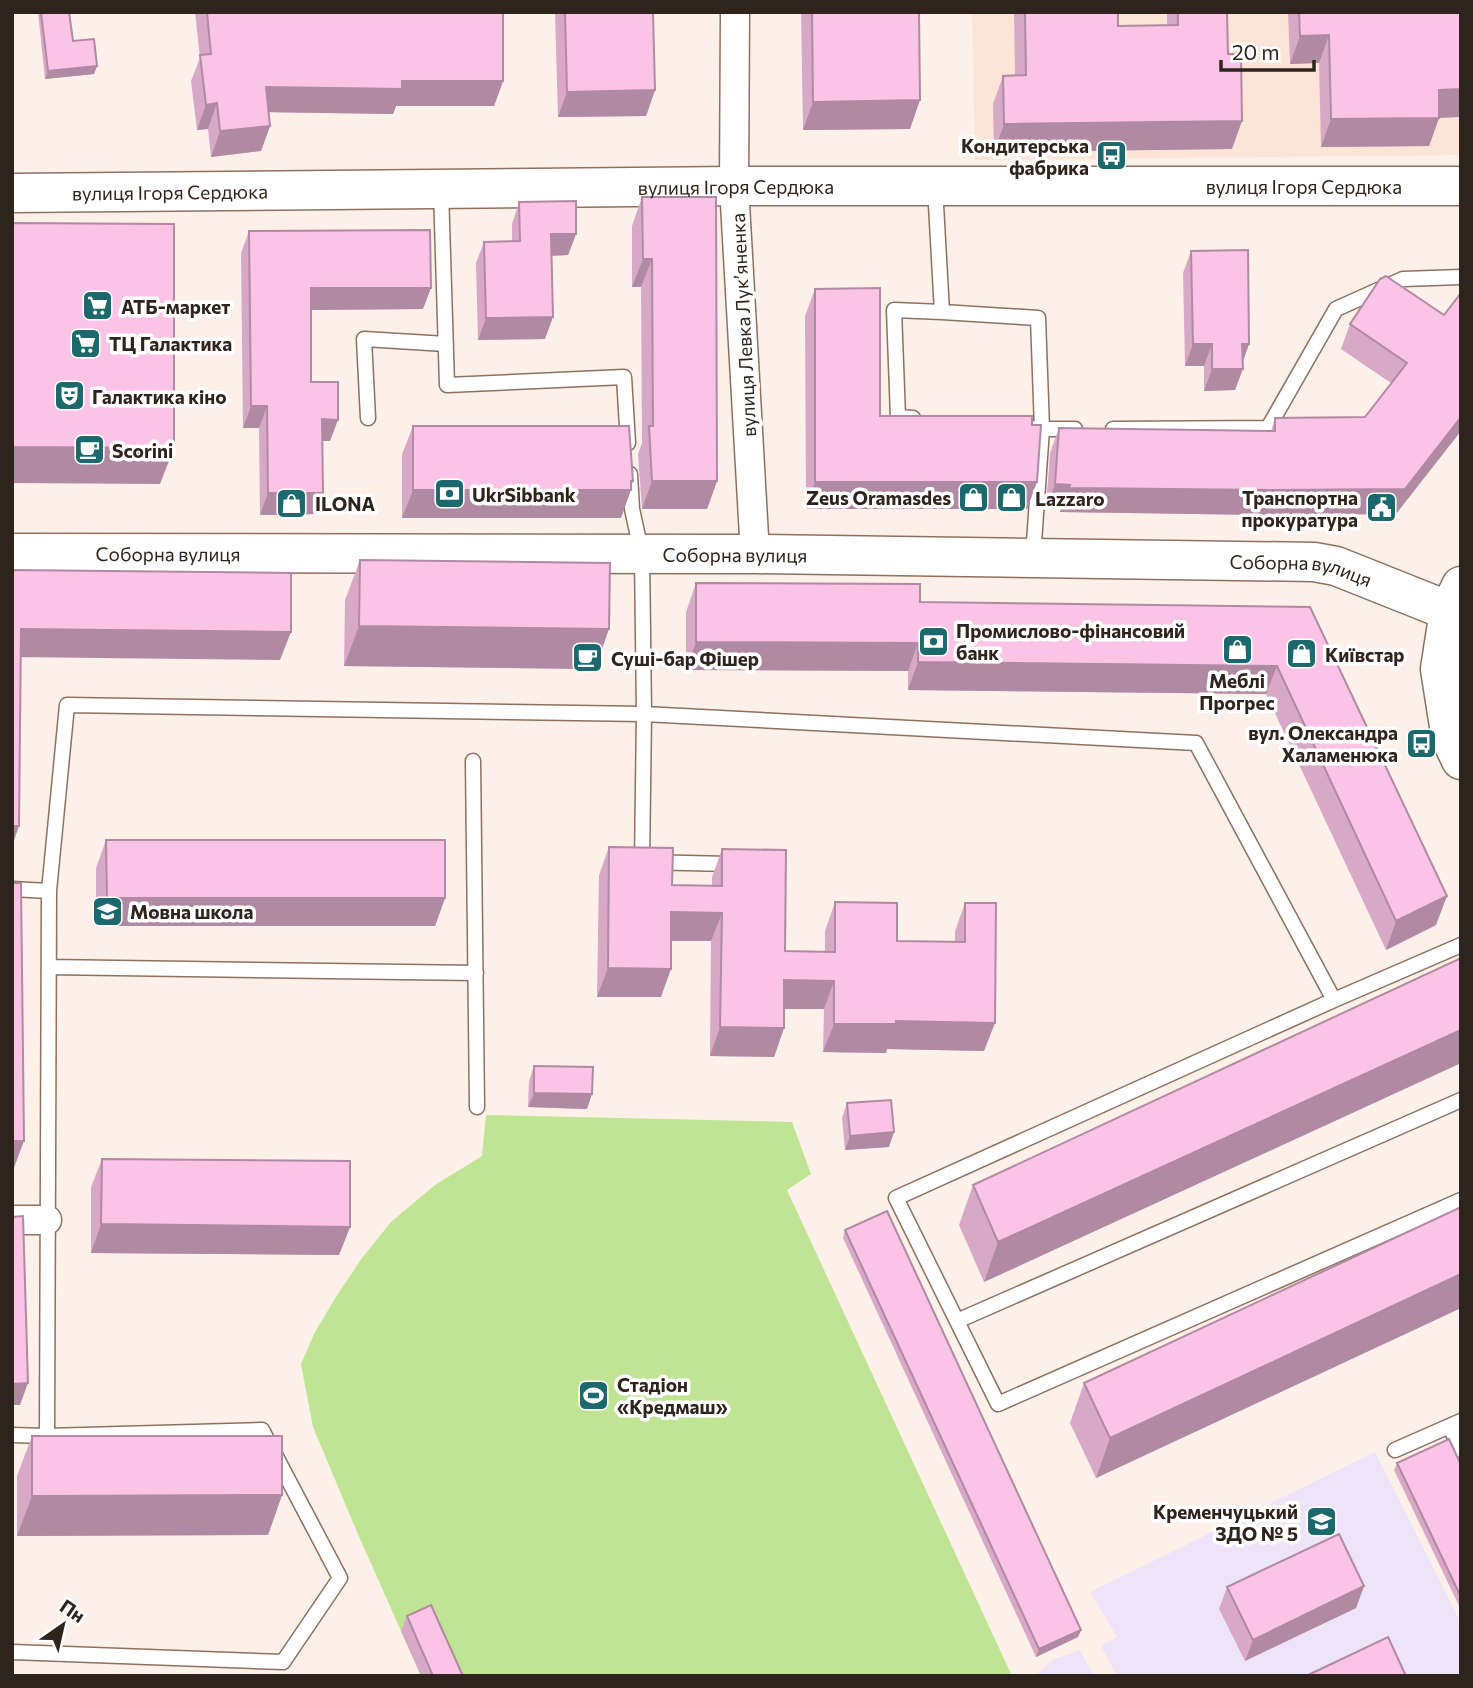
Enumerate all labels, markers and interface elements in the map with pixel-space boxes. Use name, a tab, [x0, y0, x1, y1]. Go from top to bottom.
scale bar	[1221, 28, 1314, 72]
text: 20 m	[1232, 39, 1280, 64]
place label: Кондитерська фабрика	[961, 134, 1089, 179]
bus stop icon: Кондитерська фабрика	[1095, 139, 1129, 173]
street label: вулиця Ігоря Сердюка	[638, 175, 834, 198]
street label: вулиця Ігоря Сердюка	[1206, 175, 1402, 198]
street label: вулиця Ігоря Сердюка	[72, 179, 268, 204]
street label: вулиця Левка Лукʼяненка	[726, 212, 760, 438]
supermarket icon: АТБ-маркет	[81, 289, 115, 323]
place label: АТБ-маркет	[121, 295, 230, 318]
supermarket icon: ТЦ Галактика	[69, 326, 103, 360]
place label: ТЦ Галактика	[109, 332, 232, 355]
theatre icon: Галактика кіно	[52, 379, 86, 413]
place label: Галактика кіно	[92, 385, 227, 408]
cafe icon: Scorini	[72, 433, 106, 467]
place label: Scorini	[112, 439, 173, 462]
bank icon: UkrSibbank	[432, 477, 466, 511]
shop icon: Zeus Oramasdes	[957, 480, 991, 514]
shop icon: Lazzaro	[995, 481, 1029, 515]
place label: UkrSibbank	[472, 483, 576, 506]
shop icon: ILONA	[275, 486, 309, 520]
place label: Zeus Oramasdes	[806, 486, 951, 509]
place label: Транспортна прокуратура	[1241, 486, 1358, 531]
place label: Lazzaro	[1035, 487, 1105, 510]
public building icon: Транспортна прокуратура	[1364, 491, 1398, 525]
place label: ILONA	[315, 492, 375, 515]
street label: Соборна вулиця	[96, 542, 240, 565]
street label: Соборна вулиця	[663, 542, 808, 566]
street label: Соборна вулиця	[1229, 549, 1376, 591]
place label: Промислово-фінансовий банк	[956, 619, 1185, 664]
bank icon: Промислово-фінансовий банк	[916, 624, 950, 658]
shop icon: Меблі Прогрес	[1220, 632, 1254, 666]
shop icon: Київстар	[1285, 637, 1319, 671]
cafe icon: Суші-бар Фішер	[571, 641, 605, 675]
place label: Київстар	[1325, 643, 1404, 666]
place label: Суші-бар Фішер	[611, 647, 759, 670]
place label: Меблі Прогрес	[1199, 669, 1275, 714]
place label: вул. Олександра Халаменюка	[1248, 721, 1398, 766]
bus stop icon: вул. Олександра Халаменюка	[1404, 726, 1438, 760]
school or university icon: Мовна школа	[90, 894, 124, 928]
place label: Мовна школа	[130, 900, 253, 923]
place label: Стадіон «Кредмаш»	[617, 1373, 728, 1418]
sports icon: Стадіон «Кредмаш»	[577, 1378, 611, 1412]
place label: Кременчуцький ЗДО № 5	[1153, 1500, 1298, 1545]
school or university icon: Кременчуцький ЗДО № 5	[1304, 1505, 1338, 1539]
north arrow	[28, 1590, 98, 1660]
text: Пн	[56, 1594, 90, 1627]

